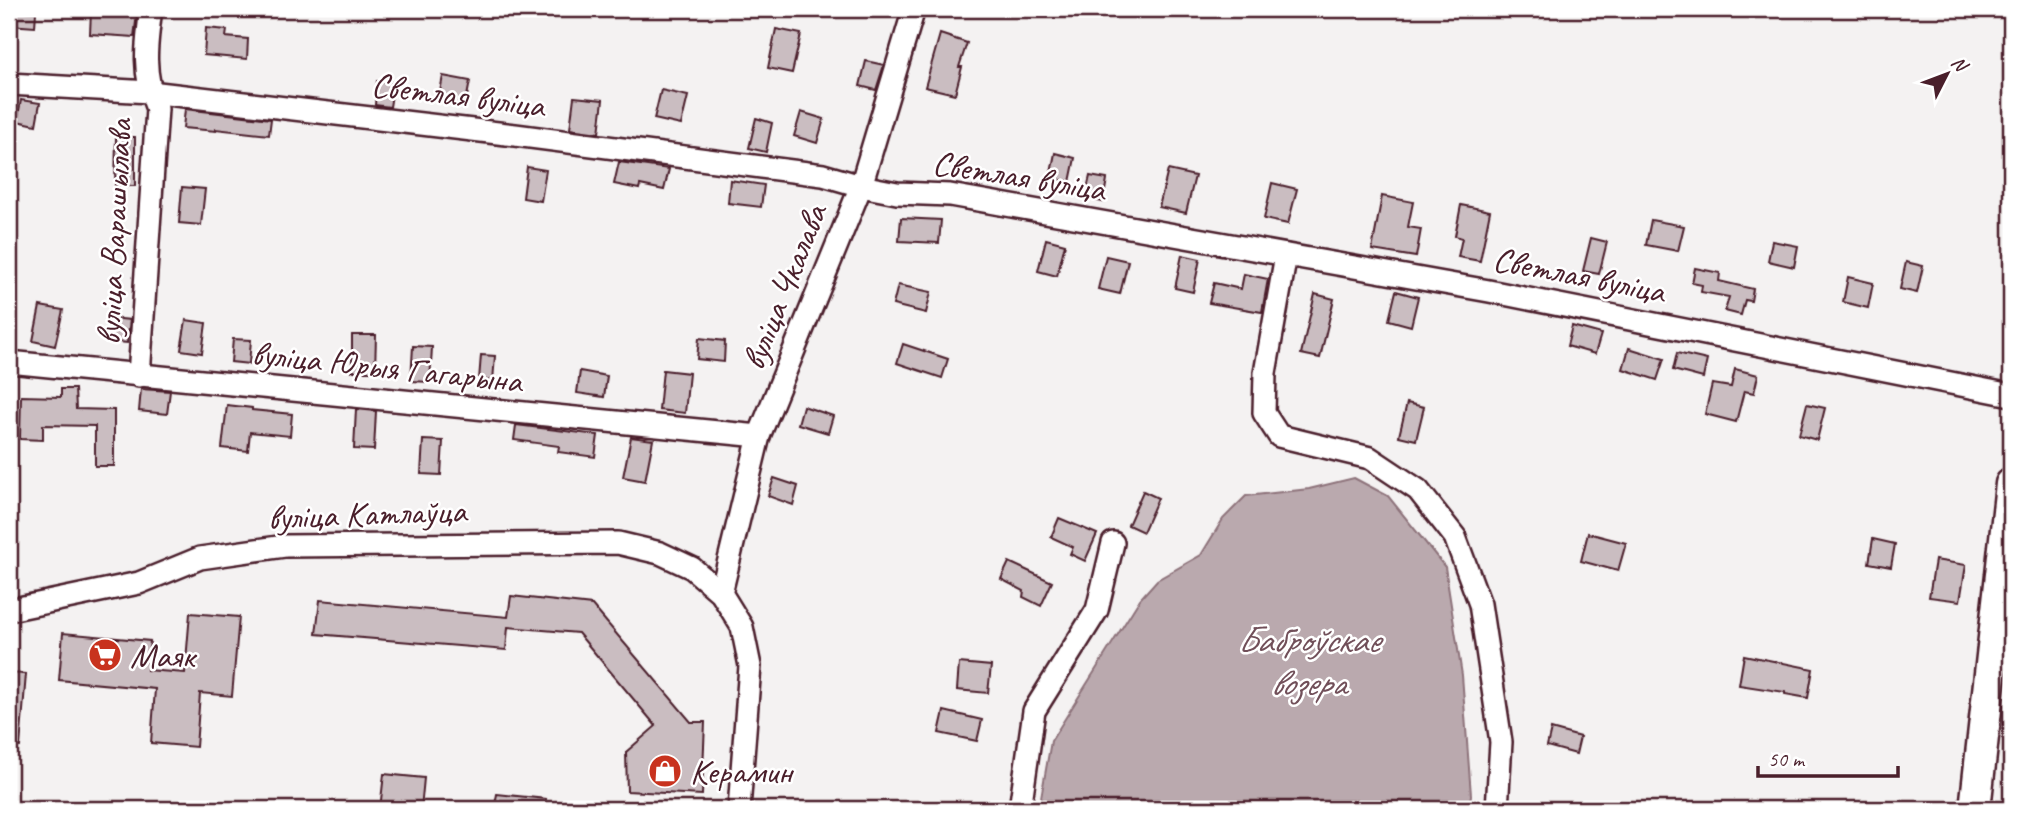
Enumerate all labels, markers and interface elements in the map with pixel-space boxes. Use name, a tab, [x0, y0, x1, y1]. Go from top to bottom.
north arrow	[1912, 38, 1982, 108]
text: N	[1946, 51, 1974, 78]
street label: Светлая вуліца	[369, 62, 550, 128]
street label: вуліца Варашылава	[86, 116, 142, 346]
street label: Светлая вуліца	[930, 140, 1111, 212]
street label: вуліца Чкалава	[731, 195, 838, 376]
street label: Светлая вуліца	[1489, 236, 1671, 314]
street label: вуліца Юрыя Гагарына	[250, 330, 527, 404]
street label: вуліца Катлаўца	[267, 488, 470, 540]
water label: Баброўскае возера	[1237, 616, 1384, 706]
place label: Маяк	[130, 633, 197, 678]
supermarket icon: Маяк	[86, 636, 124, 674]
scale bar	[1758, 734, 1898, 778]
text: 50 m	[1768, 746, 1806, 772]
place label: Керамин	[690, 749, 794, 794]
shop icon: Керамин	[646, 752, 684, 790]

